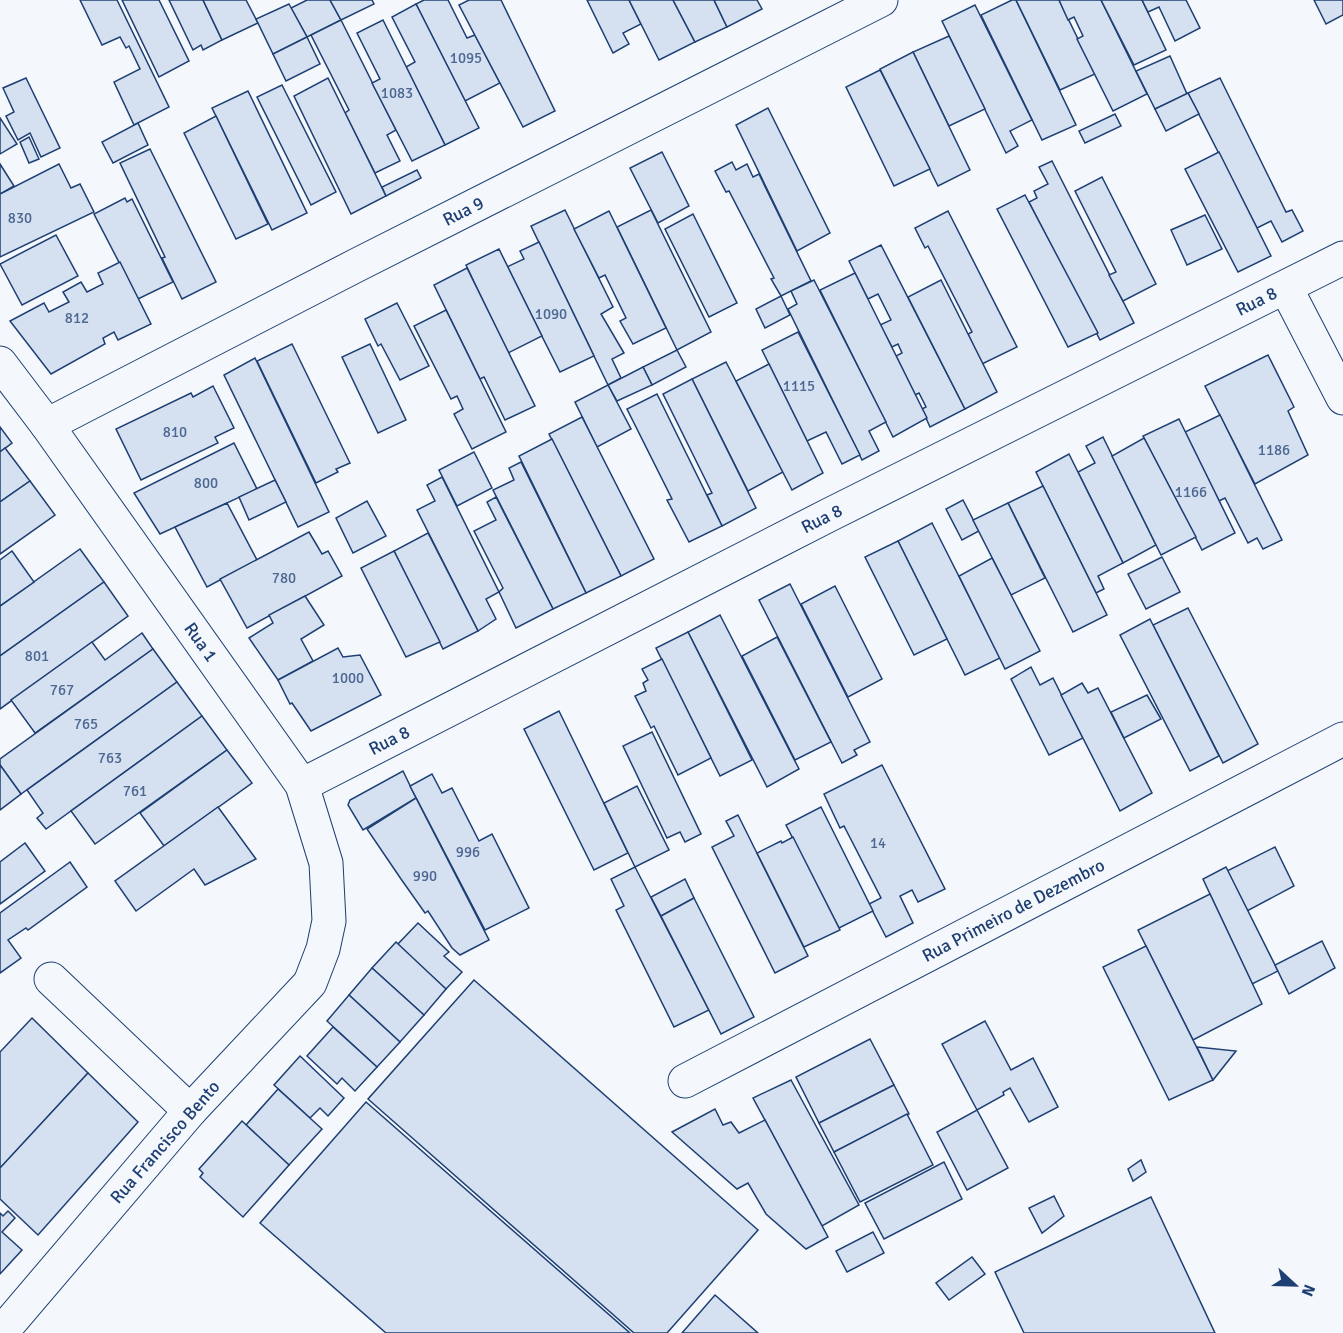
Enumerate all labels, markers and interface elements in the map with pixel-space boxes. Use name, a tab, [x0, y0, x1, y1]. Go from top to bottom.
house number: 1095	[450, 49, 482, 67]
house number: 1083	[381, 84, 413, 102]
street label: Rua 9	[439, 192, 488, 231]
house number: 830	[8, 209, 32, 227]
street label: Rua 8	[1232, 282, 1281, 321]
house number: 1090	[535, 305, 567, 323]
house number: 812	[65, 309, 89, 327]
house number: 1115	[783, 377, 815, 395]
house number: 810	[163, 423, 187, 441]
house number: 1186	[1258, 441, 1290, 459]
house number: 800	[194, 474, 218, 492]
house number: 1166	[1175, 483, 1207, 501]
street label: Rua 8	[798, 499, 846, 538]
house number: 780	[272, 569, 296, 587]
street label: Rua 1	[179, 618, 222, 666]
house number: 801	[25, 647, 49, 665]
house number: 1000	[332, 669, 364, 687]
house number: 767	[50, 681, 74, 699]
house number: 765	[74, 715, 98, 733]
street label: Rua 8	[365, 721, 413, 760]
house number: 763	[98, 749, 122, 767]
house number: 761	[123, 782, 147, 800]
house number: 14	[870, 834, 886, 852]
house number: 996	[456, 843, 480, 861]
street label: Rua Primeiro de Dezembro	[918, 854, 1108, 967]
house number: 990	[413, 867, 437, 885]
street label: Rua Francisco Bento	[105, 1076, 225, 1208]
north arrow	[1265, 1255, 1325, 1315]
text: N	[1297, 1281, 1319, 1299]

